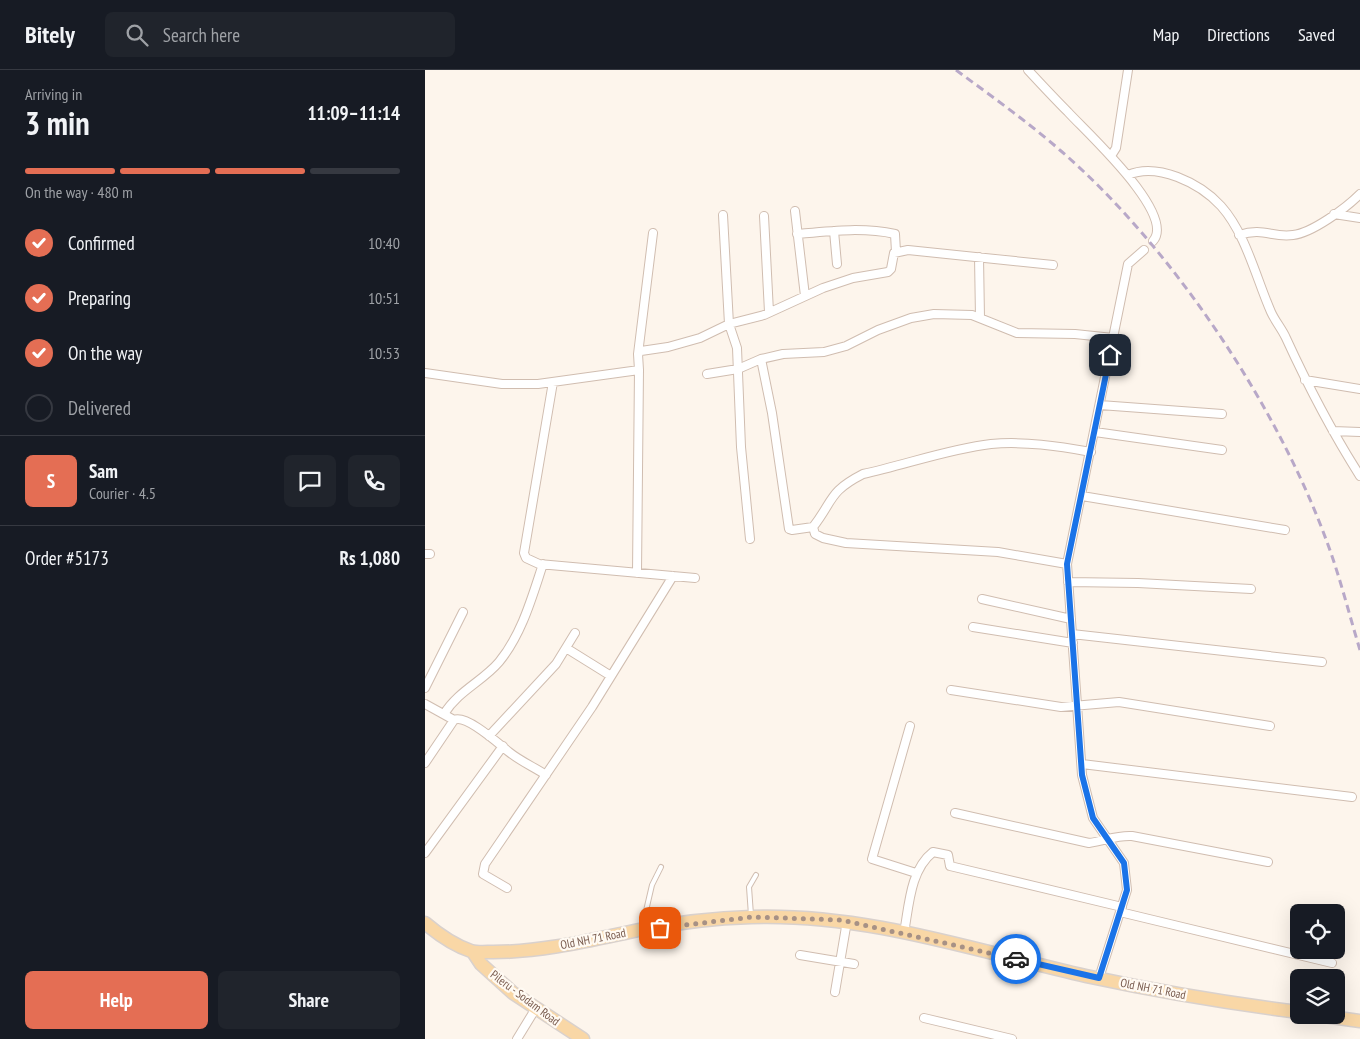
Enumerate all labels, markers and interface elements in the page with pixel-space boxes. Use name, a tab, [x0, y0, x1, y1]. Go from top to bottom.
search box	[105, 12, 455, 57]
text: Bitely	[25, 19, 75, 50]
icon: search	[123, 21, 151, 49]
text: Search here	[163, 23, 240, 47]
text: Map	[1153, 23, 1179, 46]
text: Directions	[1207, 23, 1270, 46]
text: Saved	[1298, 23, 1335, 46]
text: Arriving in	[25, 84, 82, 104]
text: 11:09–11:14	[307, 101, 400, 125]
text: 3 min	[25, 102, 90, 144]
text: On the way · 480 m	[25, 182, 133, 202]
icon: check	[25, 229, 53, 257]
text: Confirmed	[68, 231, 135, 255]
text: 10:40	[368, 233, 400, 253]
icon: check	[25, 284, 53, 312]
text: Preparing	[68, 286, 131, 310]
text: 10:51	[368, 288, 400, 308]
pin	[1089, 334, 1131, 376]
icon: check	[25, 339, 53, 367]
text: On the way	[68, 341, 142, 365]
icon: home	[1096, 341, 1124, 369]
text: 10:53	[368, 343, 400, 363]
text: Delivered	[68, 396, 131, 420]
button: chat	[284, 455, 336, 507]
button: phone	[348, 455, 400, 507]
text: Sam	[89, 459, 118, 483]
text: S	[47, 469, 55, 493]
text: Courier · 4.5	[89, 483, 156, 503]
text: Order #5173	[25, 546, 109, 570]
text: Rs 1,080	[339, 546, 400, 570]
map controls	[1290, 904, 1345, 1024]
button: locate	[1290, 904, 1345, 959]
pin	[639, 907, 681, 949]
icon: bag	[646, 914, 674, 942]
street label: Old NH 71 Road	[559, 925, 627, 952]
courier	[991, 934, 1041, 984]
icon: car	[1002, 945, 1030, 973]
street label: Pileru - Sodam Road	[488, 967, 563, 1029]
button: layers	[1290, 969, 1345, 1024]
button: Help	[25, 971, 208, 1029]
button: Share	[218, 971, 400, 1029]
street label: Old NH 71 Road	[1119, 975, 1187, 1002]

